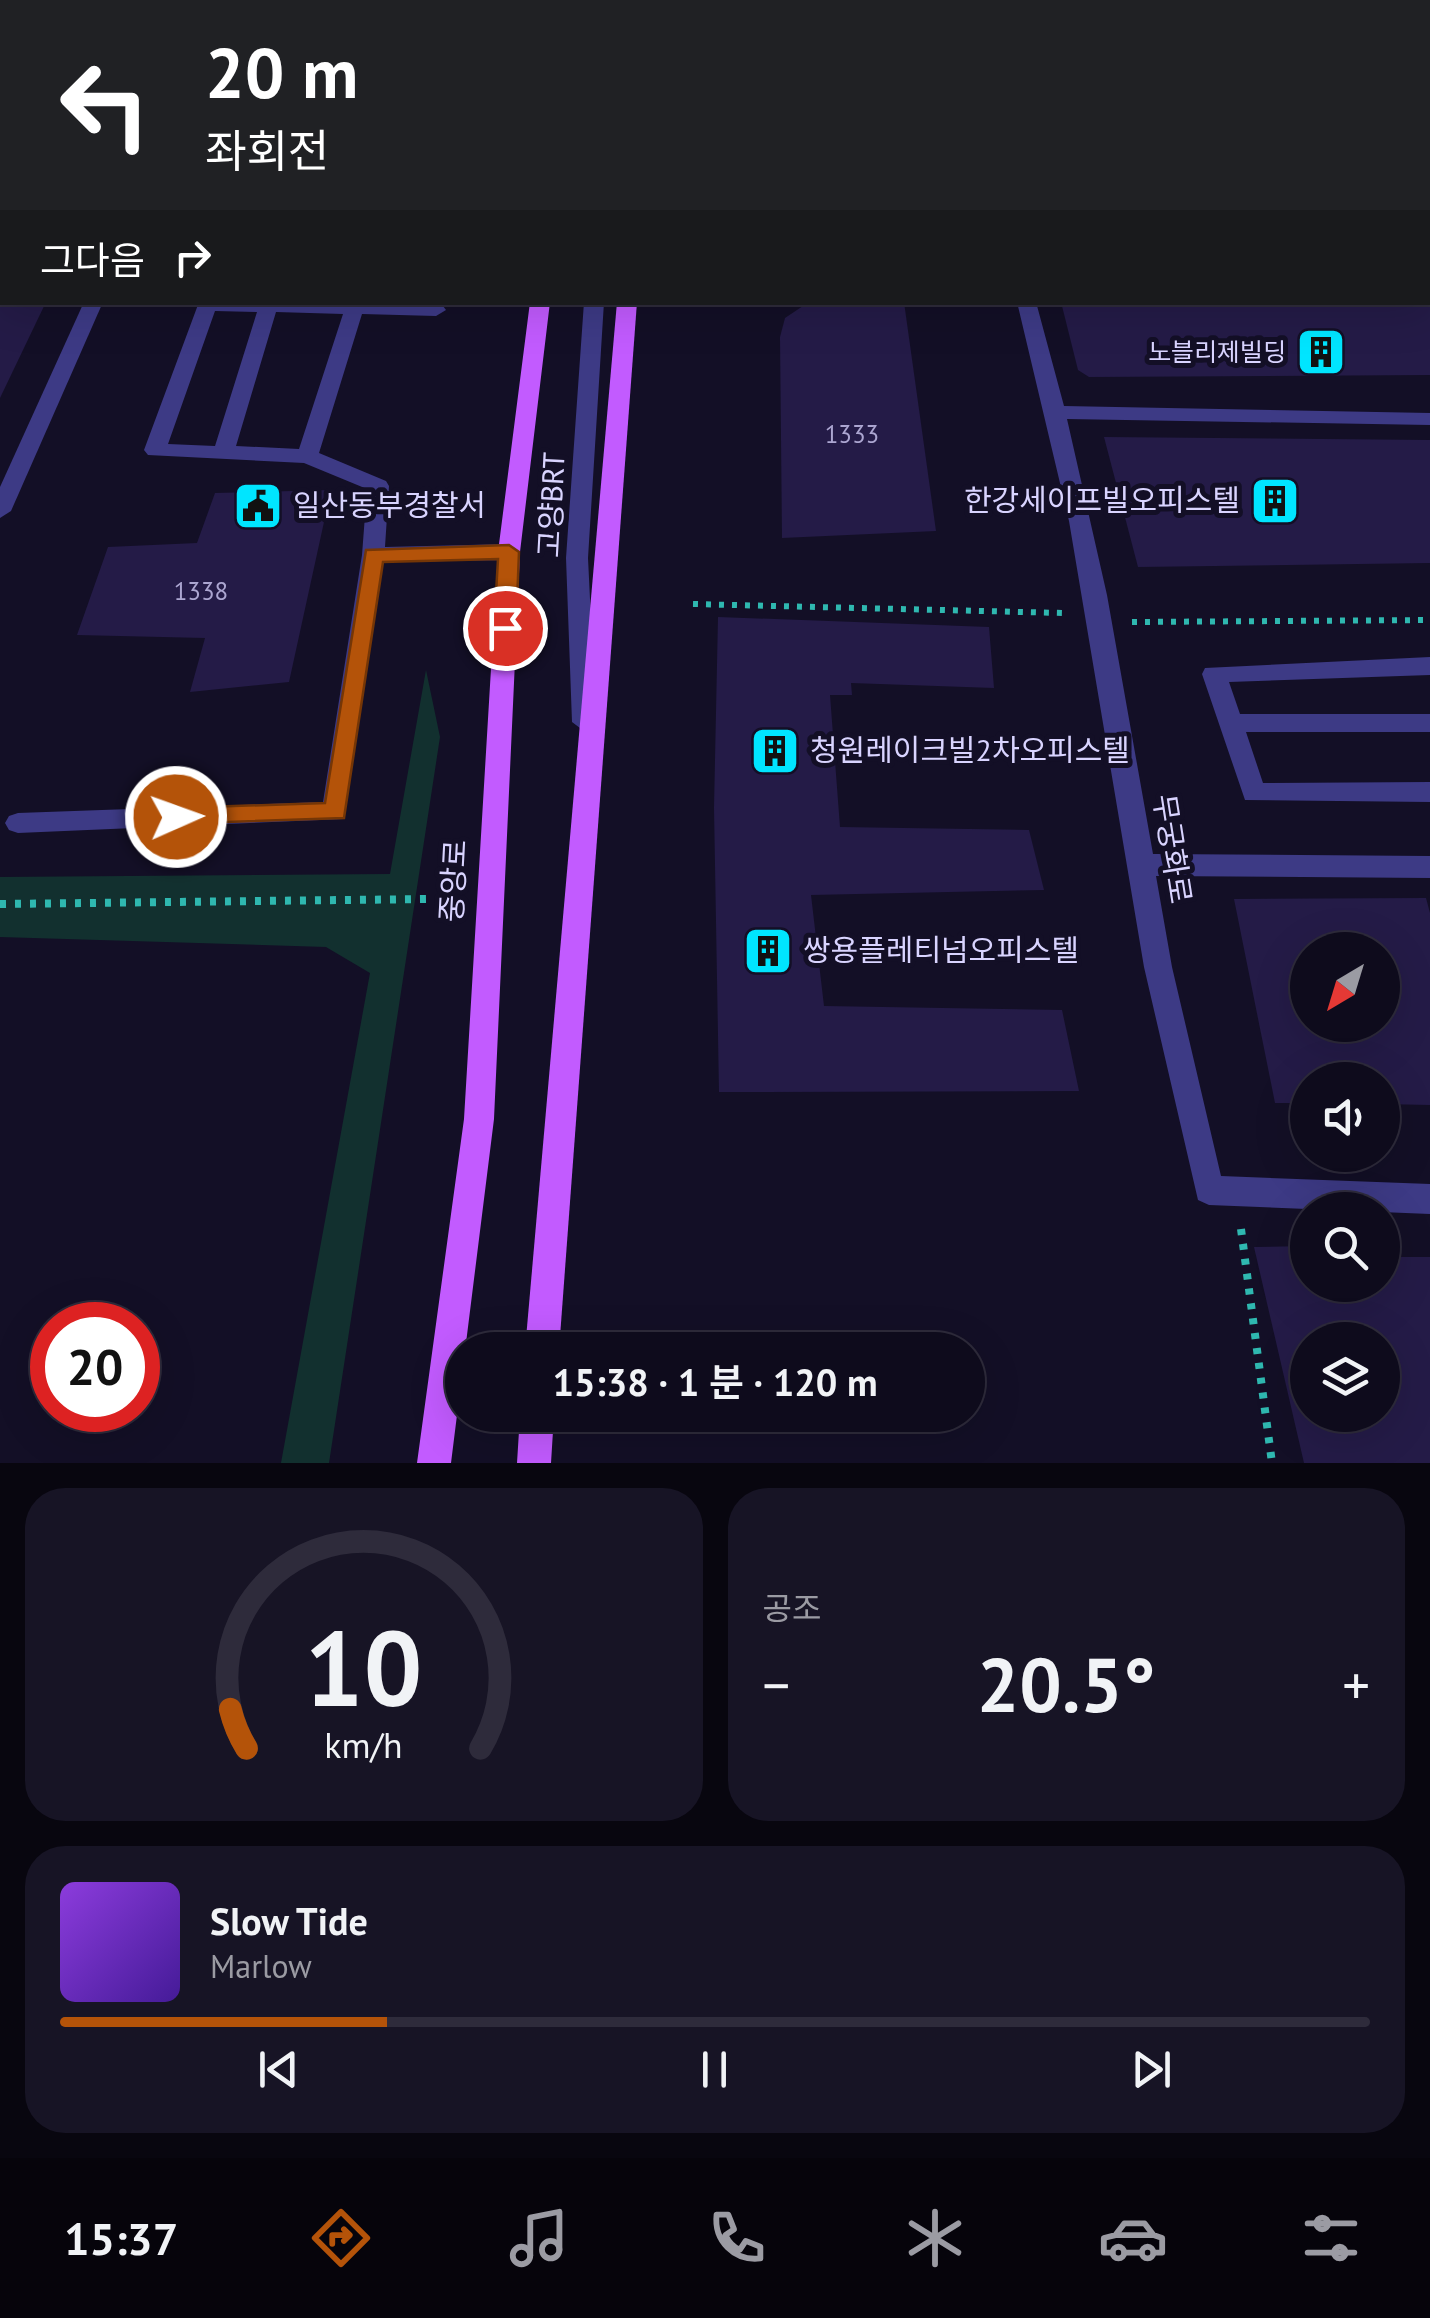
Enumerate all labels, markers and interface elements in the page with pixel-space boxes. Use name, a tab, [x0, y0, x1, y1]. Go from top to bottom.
text: 20 m	[205, 27, 358, 117]
icon: left	[40, 40, 170, 170]
text: 좌회전	[205, 121, 329, 179]
icon: right	[165, 230, 220, 285]
text: 그다음	[40, 235, 145, 284]
building icon: 노블리제빌딩	[1295, 326, 1347, 378]
place label: 노블리제빌딩	[1148, 336, 1286, 368]
house number: 1333	[825, 418, 879, 450]
street label: 고양BRT	[528, 451, 573, 559]
building icon: 한강세이프빌오피스텔	[1249, 475, 1301, 527]
public building icon: 일산동부경찰서	[232, 480, 284, 532]
place label: 한강세이프빌오피스텔	[964, 480, 1240, 519]
place label: 일산동부경찰서	[293, 485, 486, 524]
house number: 1338	[174, 575, 228, 607]
pin	[463, 586, 548, 671]
icon: arrive	[478, 601, 533, 656]
building icon: 청원레이크빌2차오피스텔	[749, 725, 801, 777]
place label: 청원레이크빌2차오피스텔	[810, 730, 1130, 769]
position arrow	[124, 765, 228, 869]
street label: 무궁화로	[1146, 791, 1201, 906]
street label: 중앙로	[431, 839, 474, 923]
building icon: 쌍용플레티넘오피스텔	[742, 925, 794, 977]
place label: 쌍용플레티넘오피스텔	[803, 930, 1079, 969]
north arrow	[1290, 932, 1400, 1042]
map controls	[1290, 932, 1400, 1432]
button: sound	[1290, 1062, 1400, 1172]
button: search	[1290, 1192, 1400, 1302]
speed limit sign: 20	[30, 1302, 160, 1432]
button: layers	[1290, 1322, 1400, 1432]
text: 15:38 · 1 분 · 120 m	[552, 1357, 878, 1406]
text: 공조	[763, 1587, 821, 1629]
text: 10	[305, 1600, 423, 1735]
text: 20.5°	[977, 1636, 1156, 1733]
text: −	[763, 1649, 790, 1720]
text: +	[1342, 1649, 1370, 1720]
text: km/h	[325, 1722, 403, 1768]
text: Slow Tide	[210, 1896, 368, 1945]
text: Marlow	[210, 1945, 312, 1987]
icon: previous	[251, 2042, 306, 2097]
icon: pause	[687, 2042, 742, 2097]
icon: next	[1124, 2042, 1179, 2097]
icon: directions	[306, 2203, 376, 2273]
icon: music	[504, 2203, 574, 2273]
icon: phone	[702, 2203, 772, 2273]
icon: climate	[900, 2203, 970, 2273]
icon: car	[1098, 2203, 1168, 2273]
icon: filters	[1296, 2203, 1366, 2273]
text: 15:37	[64, 2209, 178, 2267]

